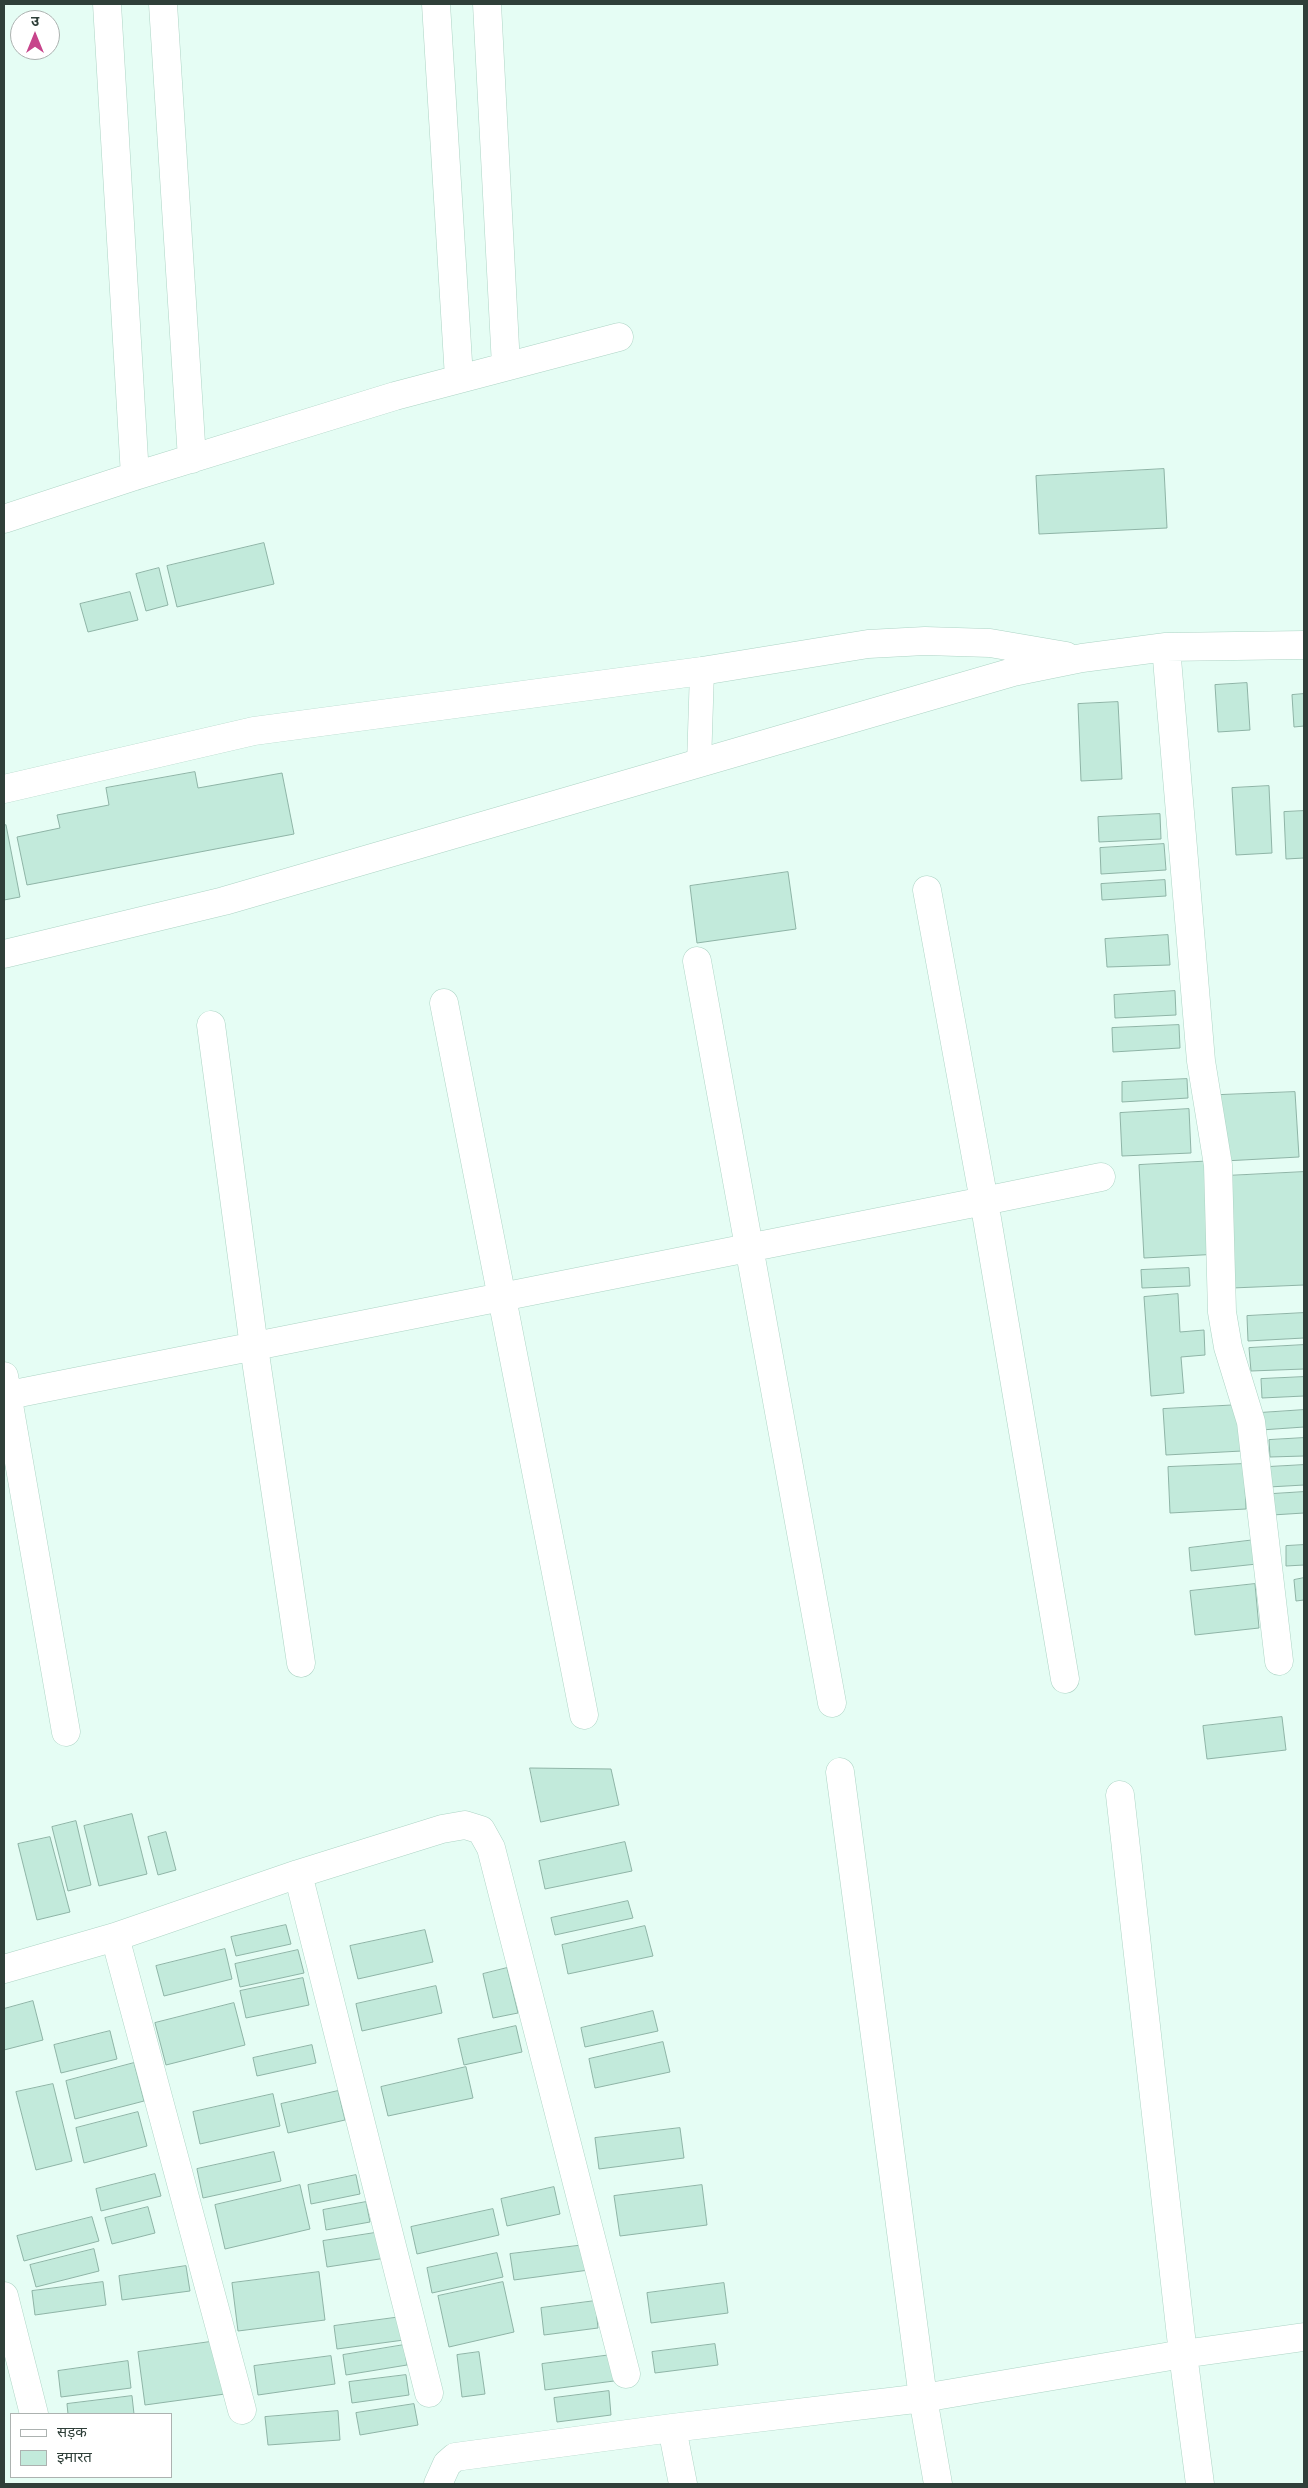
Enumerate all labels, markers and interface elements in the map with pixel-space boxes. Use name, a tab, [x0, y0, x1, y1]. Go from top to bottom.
north arrow	[10, 10, 60, 60]
text: उ	[31, 12, 39, 30]
legend	[10, 2413, 172, 2478]
text: सड़क	[57, 2422, 87, 2441]
text: इमारत	[57, 2447, 92, 2466]

